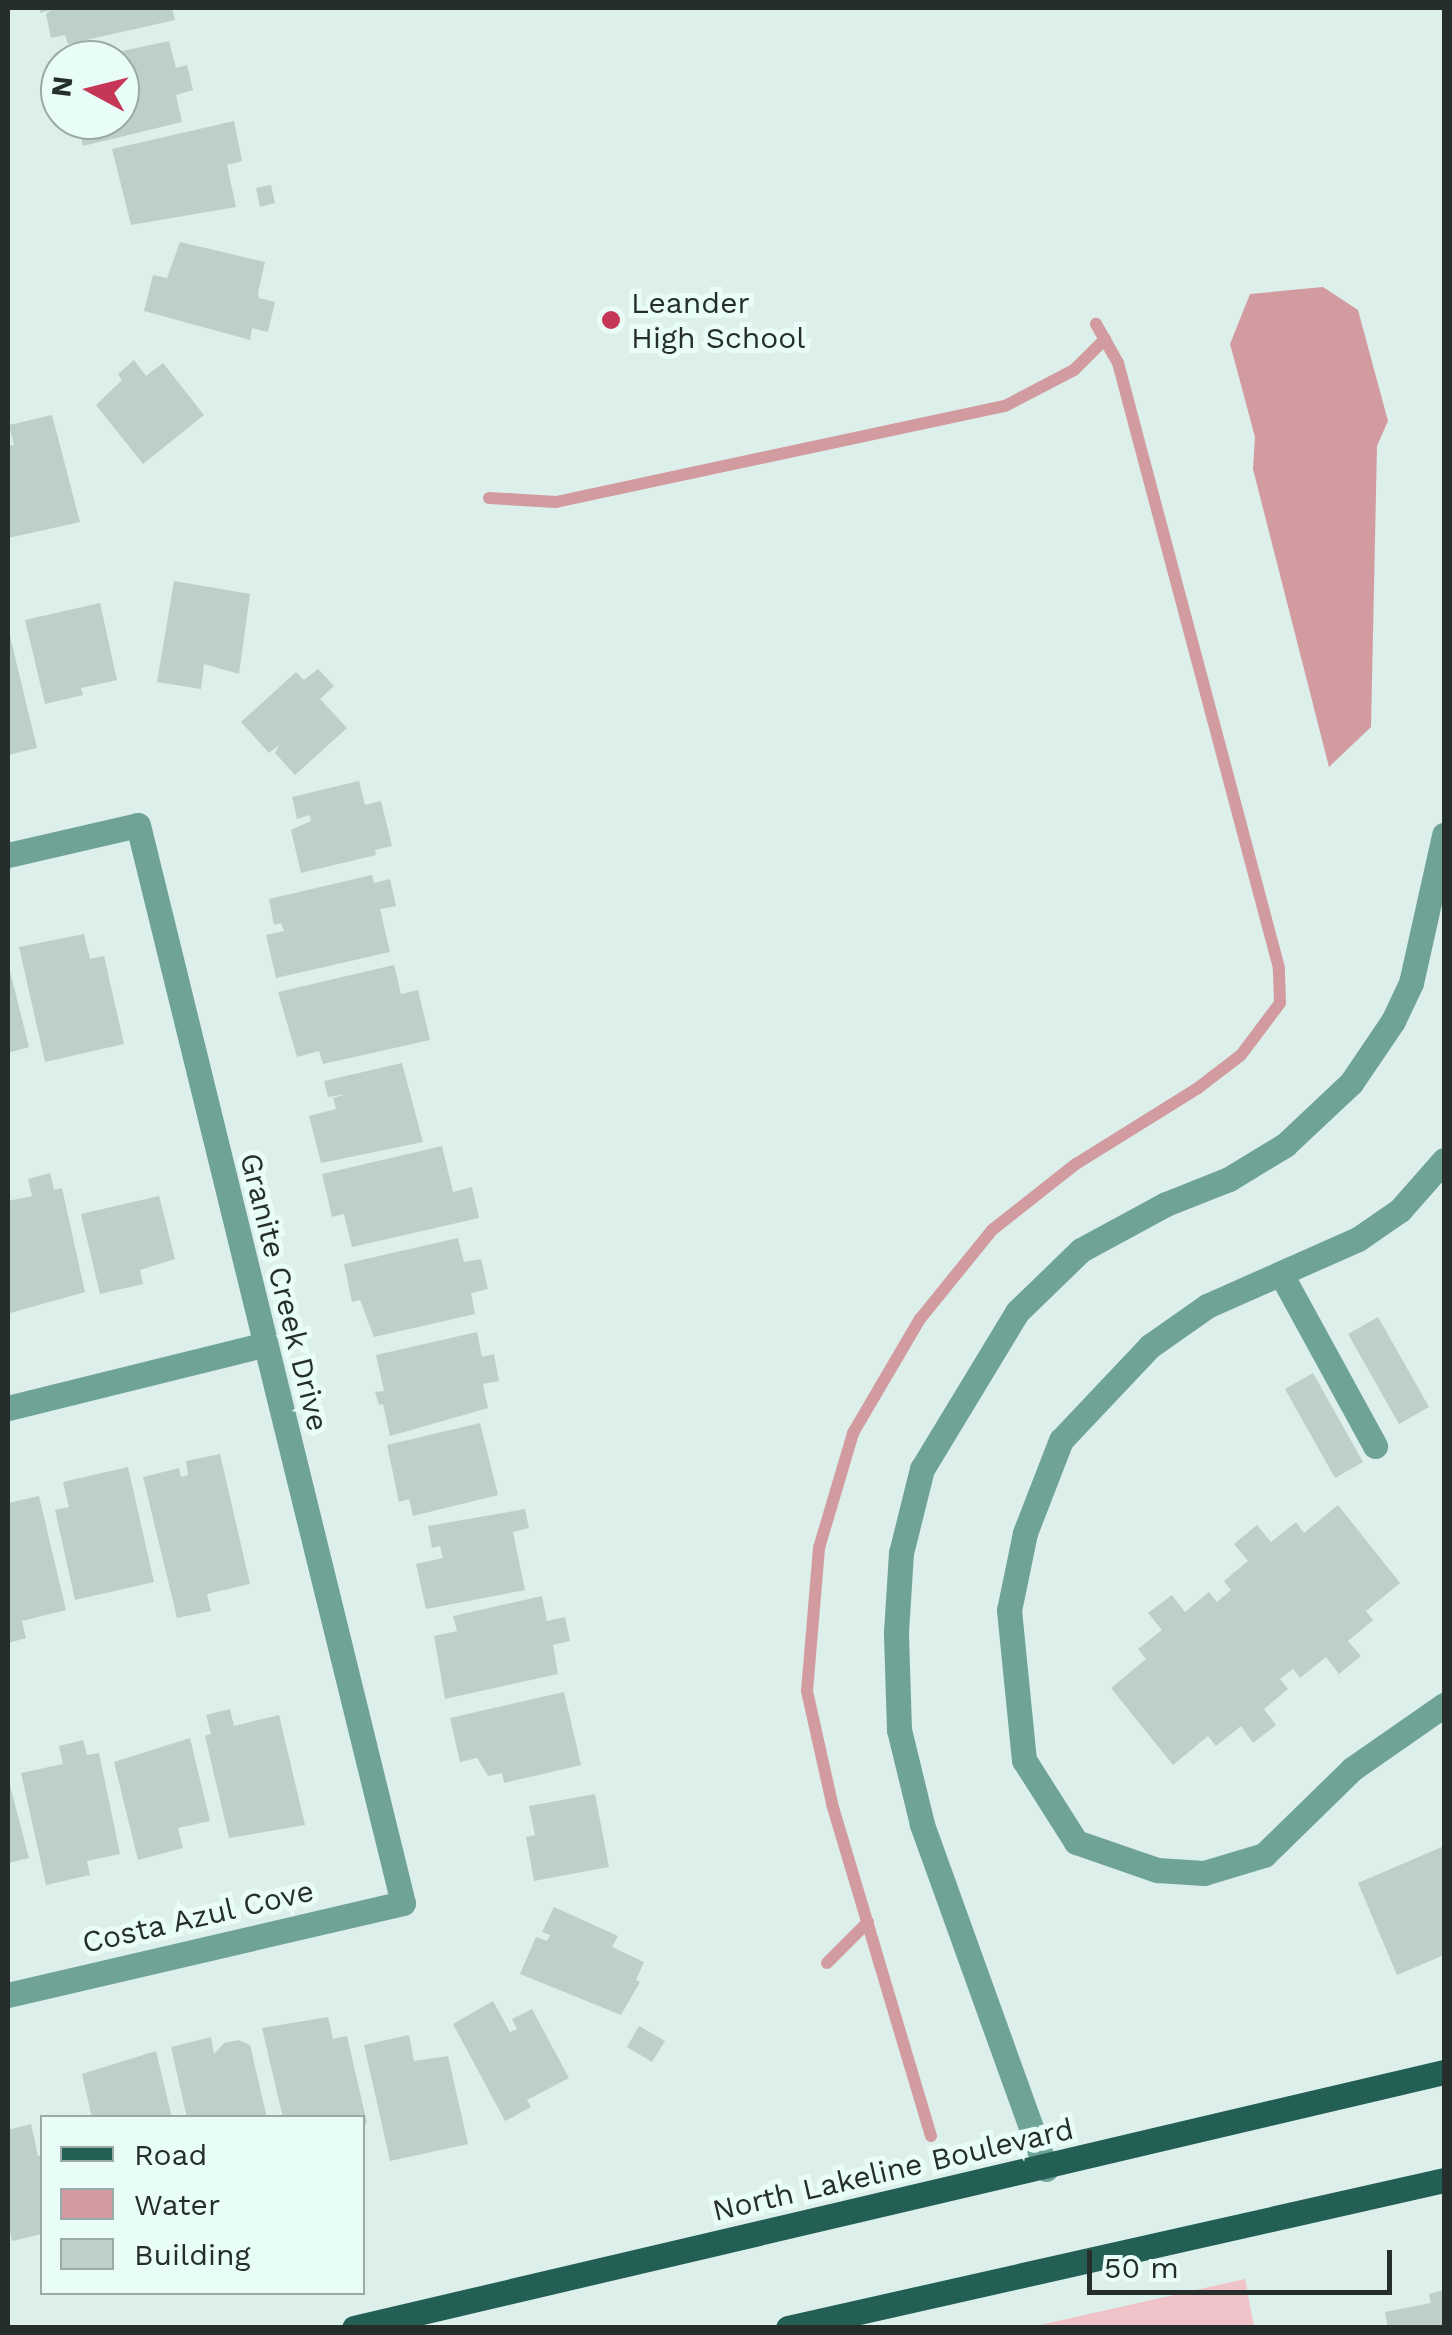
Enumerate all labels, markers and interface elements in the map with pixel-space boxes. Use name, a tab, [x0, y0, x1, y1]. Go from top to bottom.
north arrow	[40, 40, 140, 140]
text: N	[44, 74, 79, 99]
place label: Leander High School	[631, 285, 806, 356]
marker: Leander High School	[600, 309, 622, 331]
street label: Granite Creek Drive	[232, 1149, 336, 1435]
street label: Costa Azul Cove	[77, 1873, 319, 1961]
street label: North Lakeline Boulevard	[709, 2111, 1077, 2229]
legend	[40, 2115, 365, 2295]
text: Road	[134, 2137, 207, 2172]
text: Water	[134, 2187, 220, 2222]
scale bar	[1092, 2230, 1397, 2292]
text: Building	[134, 2237, 251, 2272]
text: 50 m	[1104, 2250, 1179, 2285]

